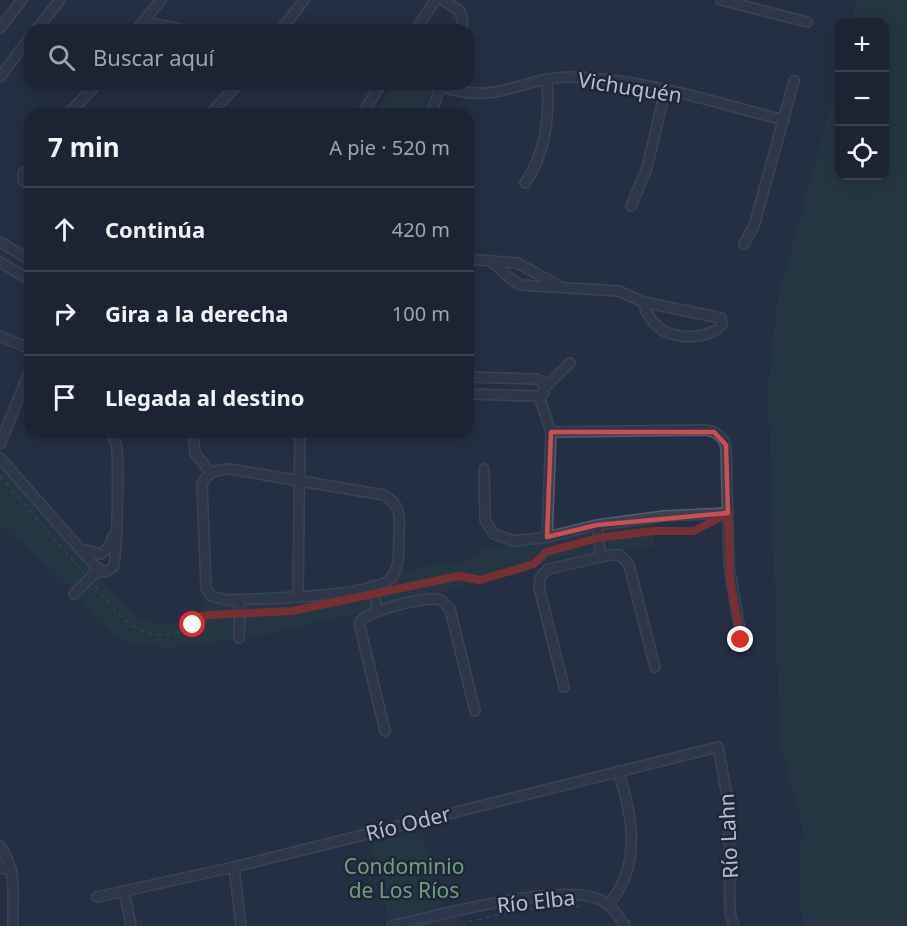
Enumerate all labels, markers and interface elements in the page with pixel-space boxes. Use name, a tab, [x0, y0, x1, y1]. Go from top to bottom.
map controls	[835, 18, 889, 180]
button: +	[835, 18, 889, 72]
search box	[24, 24, 474, 90]
icon: search	[45, 41, 78, 74]
text: Buscar aquí	[93, 42, 214, 72]
street label: Vichuquén	[576, 65, 684, 109]
button: −	[835, 72, 889, 126]
button: locate	[835, 126, 889, 180]
text: 7 min	[48, 129, 120, 165]
text: A pie · 520 m	[329, 134, 450, 161]
icon: ahead	[48, 213, 81, 246]
text: Continúa	[105, 214, 205, 244]
text: 420 m	[392, 216, 450, 243]
icon: right	[48, 297, 81, 330]
text: Gira a la derecha	[105, 298, 289, 328]
text: 100 m	[392, 300, 450, 327]
icon: arrive	[48, 381, 81, 414]
text: Llegada al destino	[105, 382, 305, 412]
route start	[179, 611, 205, 637]
route end	[727, 626, 753, 652]
street label: Río Lahn	[712, 793, 744, 879]
street label: Río Oder	[363, 799, 454, 847]
park label: Condominio de Los Ríos	[344, 852, 464, 904]
street label: Río Elba	[496, 883, 576, 919]

